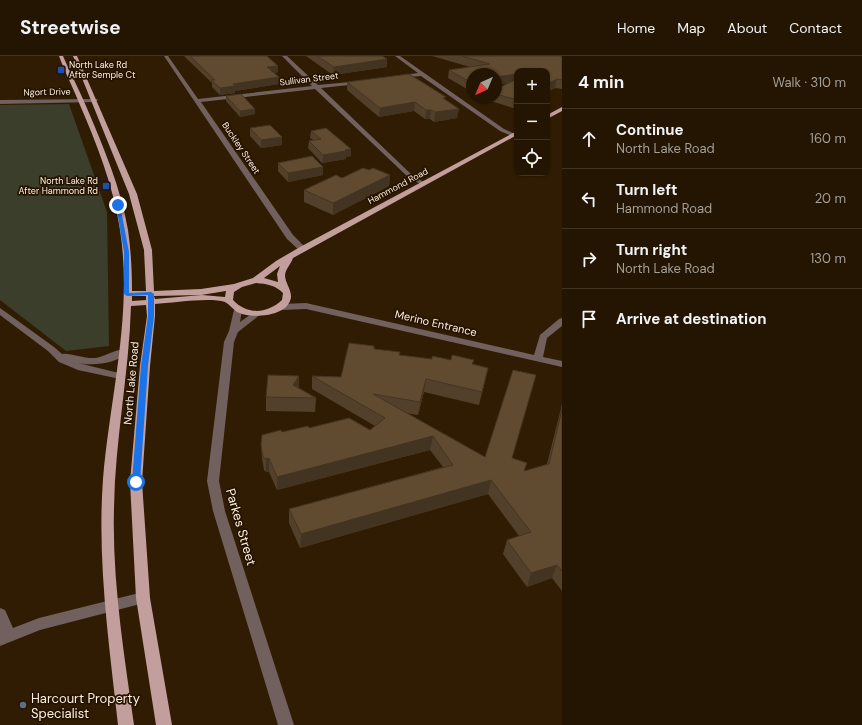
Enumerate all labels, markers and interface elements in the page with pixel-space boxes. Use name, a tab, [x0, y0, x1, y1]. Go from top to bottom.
text: Streetwise	[20, 15, 121, 40]
text: Home	[617, 19, 655, 37]
text: Map	[677, 19, 705, 37]
text: About	[727, 19, 767, 37]
text: Contact	[789, 19, 842, 37]
place label: North Lake Rd After Semple Ct	[69, 59, 136, 81]
marker: North Lake Rd After Semple Ct	[56, 65, 66, 75]
north arrow	[466, 68, 502, 104]
map controls	[514, 68, 550, 176]
button: +	[514, 68, 550, 104]
street label: Sullivan Street	[279, 69, 339, 89]
text: 4 min	[578, 71, 624, 93]
text: Walk · 310 m	[773, 74, 846, 91]
street label: Ngort Drive	[23, 86, 71, 98]
button: −	[514, 104, 550, 140]
street label: Buckley Street	[219, 120, 263, 177]
text: Continue	[616, 120, 684, 140]
icon: ahead	[578, 128, 600, 150]
text: 160 m	[810, 130, 846, 147]
button: locate	[514, 140, 550, 176]
text: North Lake Road	[616, 140, 715, 157]
street label: Hammond Road	[366, 165, 431, 207]
place label: North Lake Rd After Hammond Rd	[19, 175, 98, 197]
text: Turn left	[616, 180, 677, 200]
marker: North Lake Rd After Hammond Rd	[101, 181, 111, 191]
icon: left	[578, 188, 600, 210]
text: 20 m	[815, 190, 846, 207]
route end	[109, 196, 127, 214]
text: Hammond Road	[616, 200, 712, 217]
text: Turn right	[616, 240, 687, 260]
icon: right	[578, 248, 600, 270]
text: 130 m	[810, 250, 846, 267]
text: North Lake Road	[616, 260, 715, 277]
street label: Merino Entrance	[394, 307, 478, 339]
icon: arrive	[578, 308, 600, 330]
text: Arrive at destination	[616, 309, 767, 329]
street label: North Lake Road	[120, 341, 142, 425]
route start	[127, 473, 145, 491]
street label: Parkes Street	[222, 486, 260, 568]
place label: Harcourt Property Specialist	[31, 690, 140, 722]
marker: Harcourt Property Specialist	[18, 700, 28, 710]

